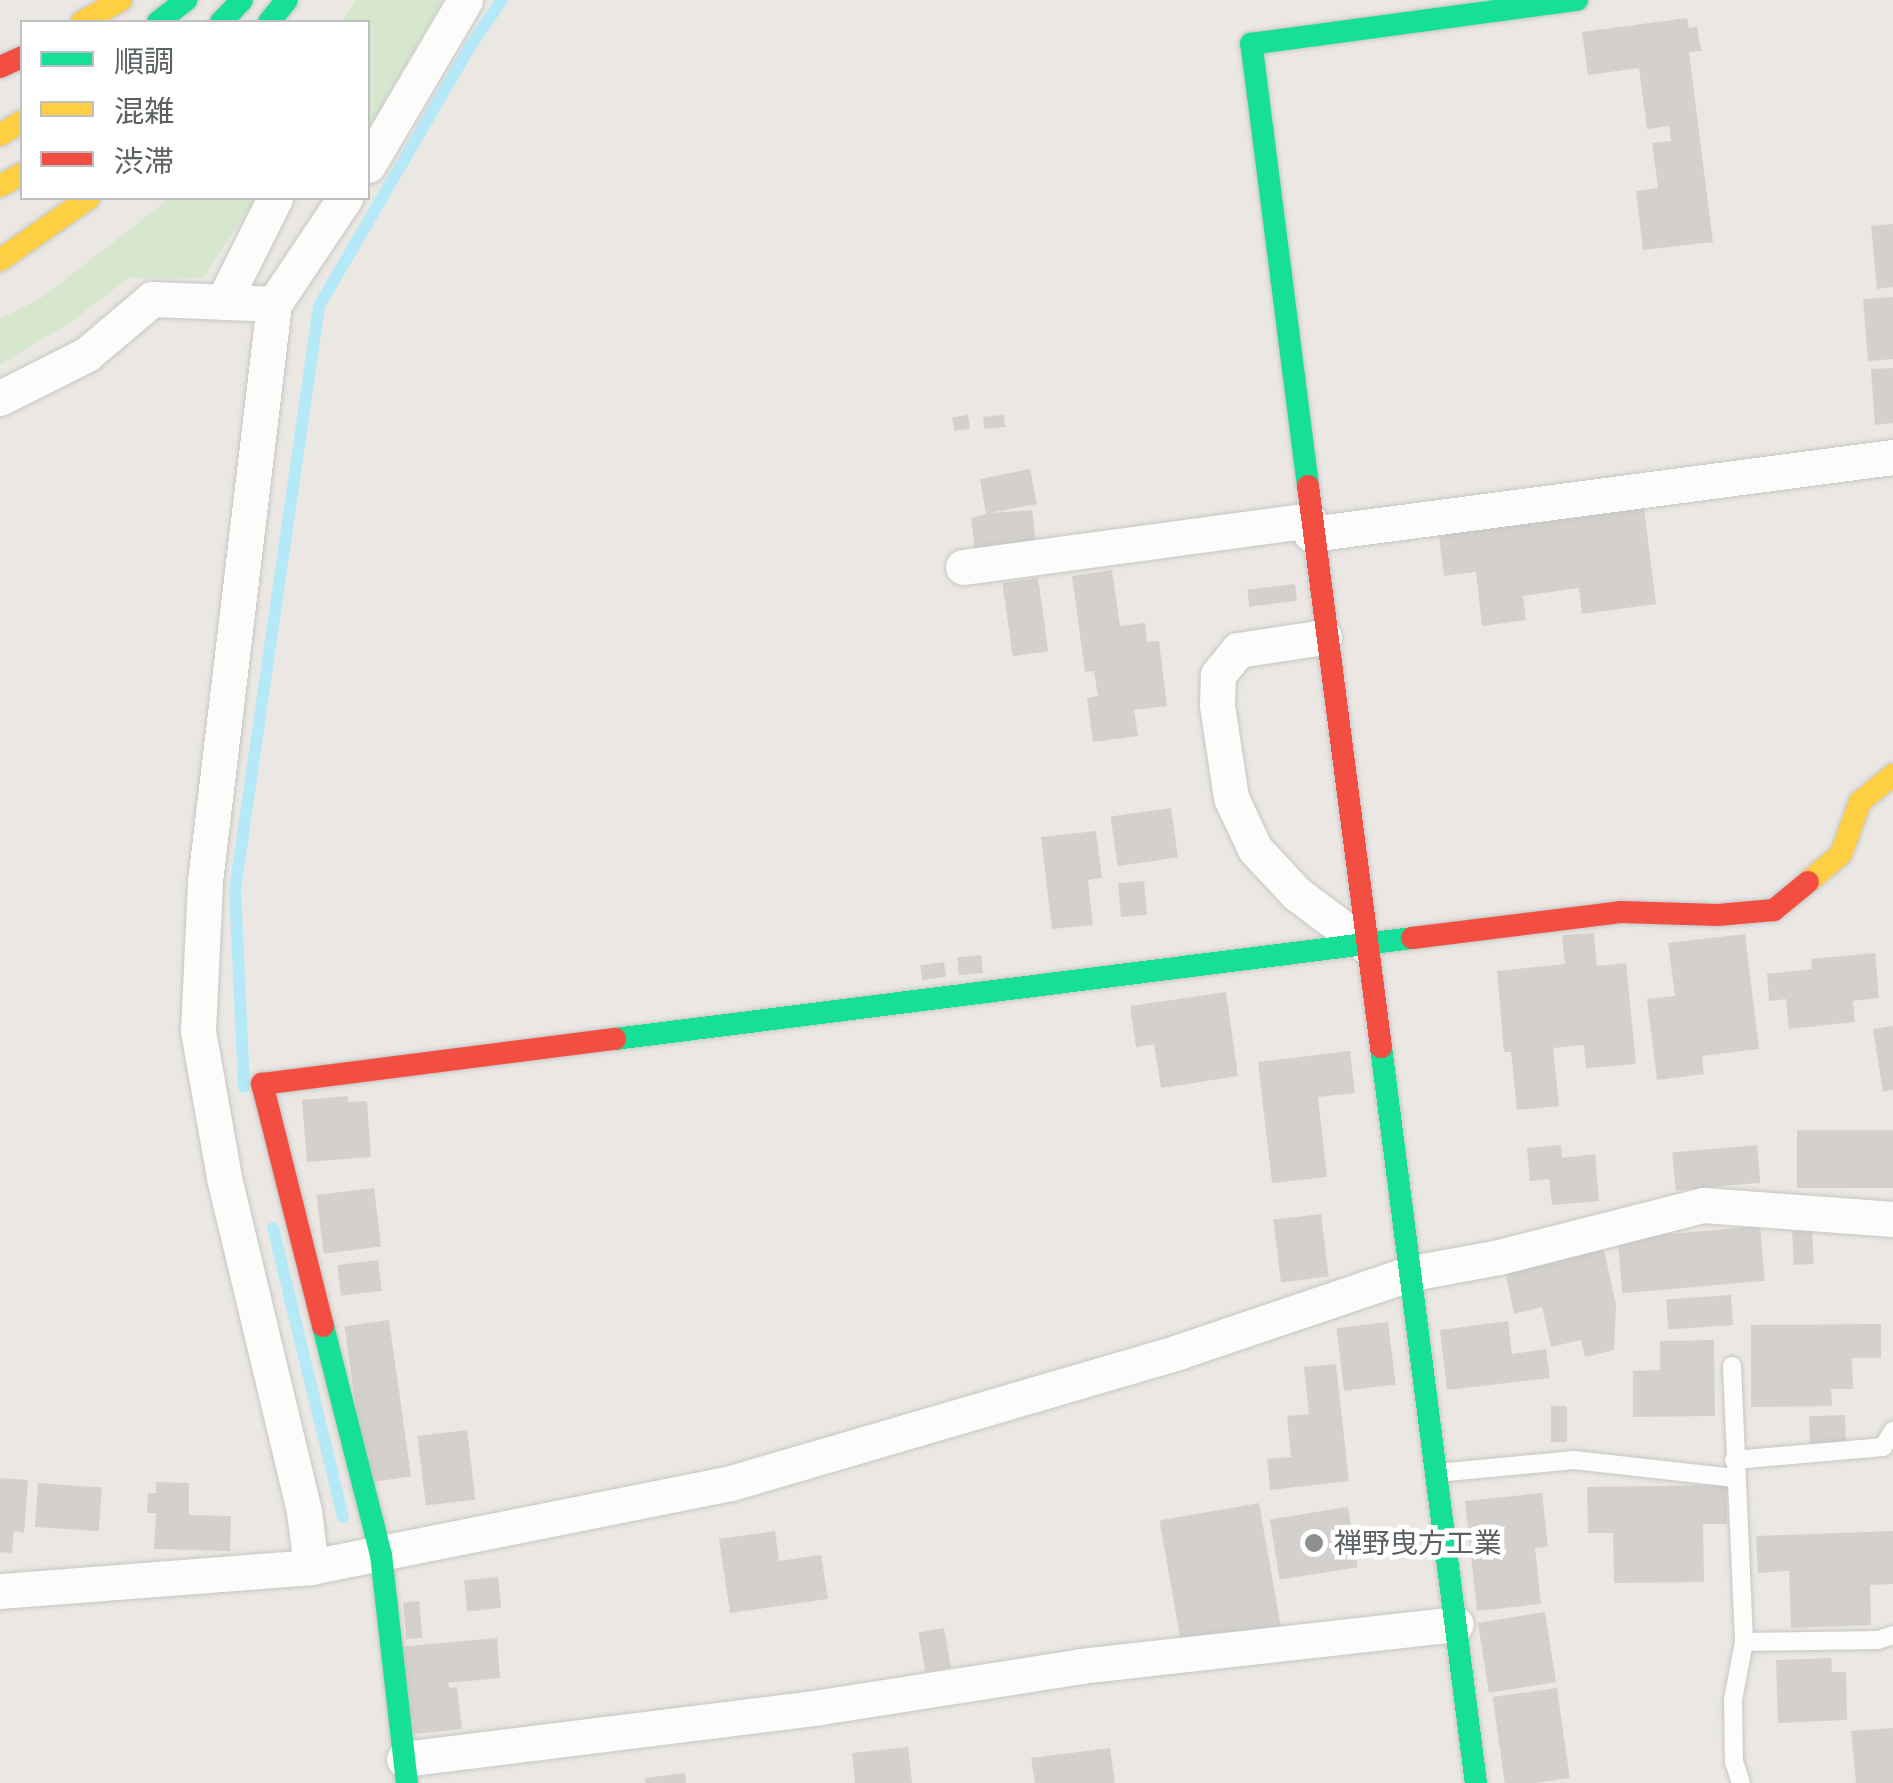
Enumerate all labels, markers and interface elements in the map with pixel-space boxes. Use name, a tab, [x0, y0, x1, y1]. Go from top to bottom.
legend	[20, 20, 370, 200]
text: 順調	[114, 41, 174, 80]
text: 混雑	[114, 91, 174, 130]
text: 渋滞	[114, 141, 174, 180]
place label: 禅野曳方工業	[1334, 1526, 1502, 1560]
marker: 禅野曳方工業	[1303, 1532, 1325, 1554]

